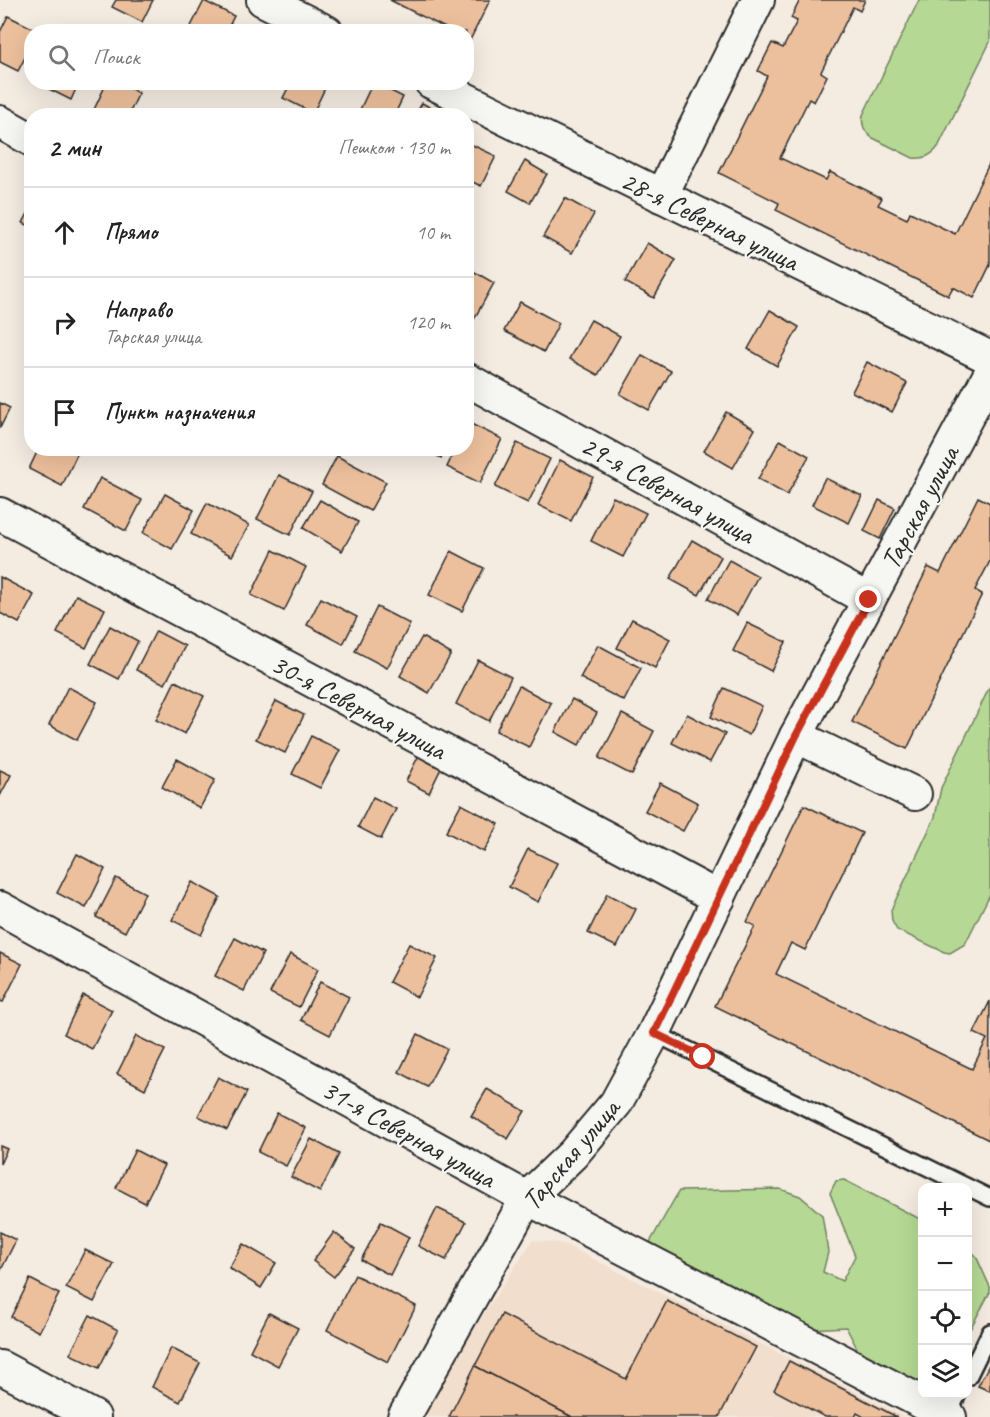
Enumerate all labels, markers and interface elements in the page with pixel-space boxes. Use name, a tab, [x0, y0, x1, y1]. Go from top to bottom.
search box	[24, 24, 474, 90]
icon: search	[45, 41, 78, 74]
text: Поиск	[93, 43, 139, 71]
text: 2 мин	[48, 131, 101, 164]
text: Пешком · 130 m	[338, 135, 450, 160]
street label: 28-я Северная улица	[615, 162, 806, 279]
icon: ahead	[48, 216, 81, 249]
text: Прямо	[105, 218, 157, 246]
text: 10 m	[416, 220, 450, 245]
text: Направо	[105, 296, 172, 324]
icon: right	[48, 306, 81, 339]
text: 120 m	[407, 310, 450, 335]
text: Тарская улица	[105, 324, 201, 349]
icon: arrive	[48, 396, 81, 429]
text: Пункт назначения	[105, 398, 254, 426]
street label: 29-я Северная улица	[575, 427, 762, 552]
street label: Тарская улица	[872, 437, 968, 575]
route end	[855, 586, 881, 612]
street label: 30-я Северная улица	[265, 646, 454, 768]
route start	[689, 1043, 715, 1069]
street label: 31-я Северная улица	[316, 1071, 503, 1196]
street label: Тарская улица	[514, 1090, 629, 1217]
map controls	[918, 1183, 972, 1399]
button: +	[918, 1183, 972, 1237]
button: −	[918, 1237, 972, 1291]
button: locate	[918, 1291, 972, 1345]
button: layers	[918, 1345, 972, 1399]

